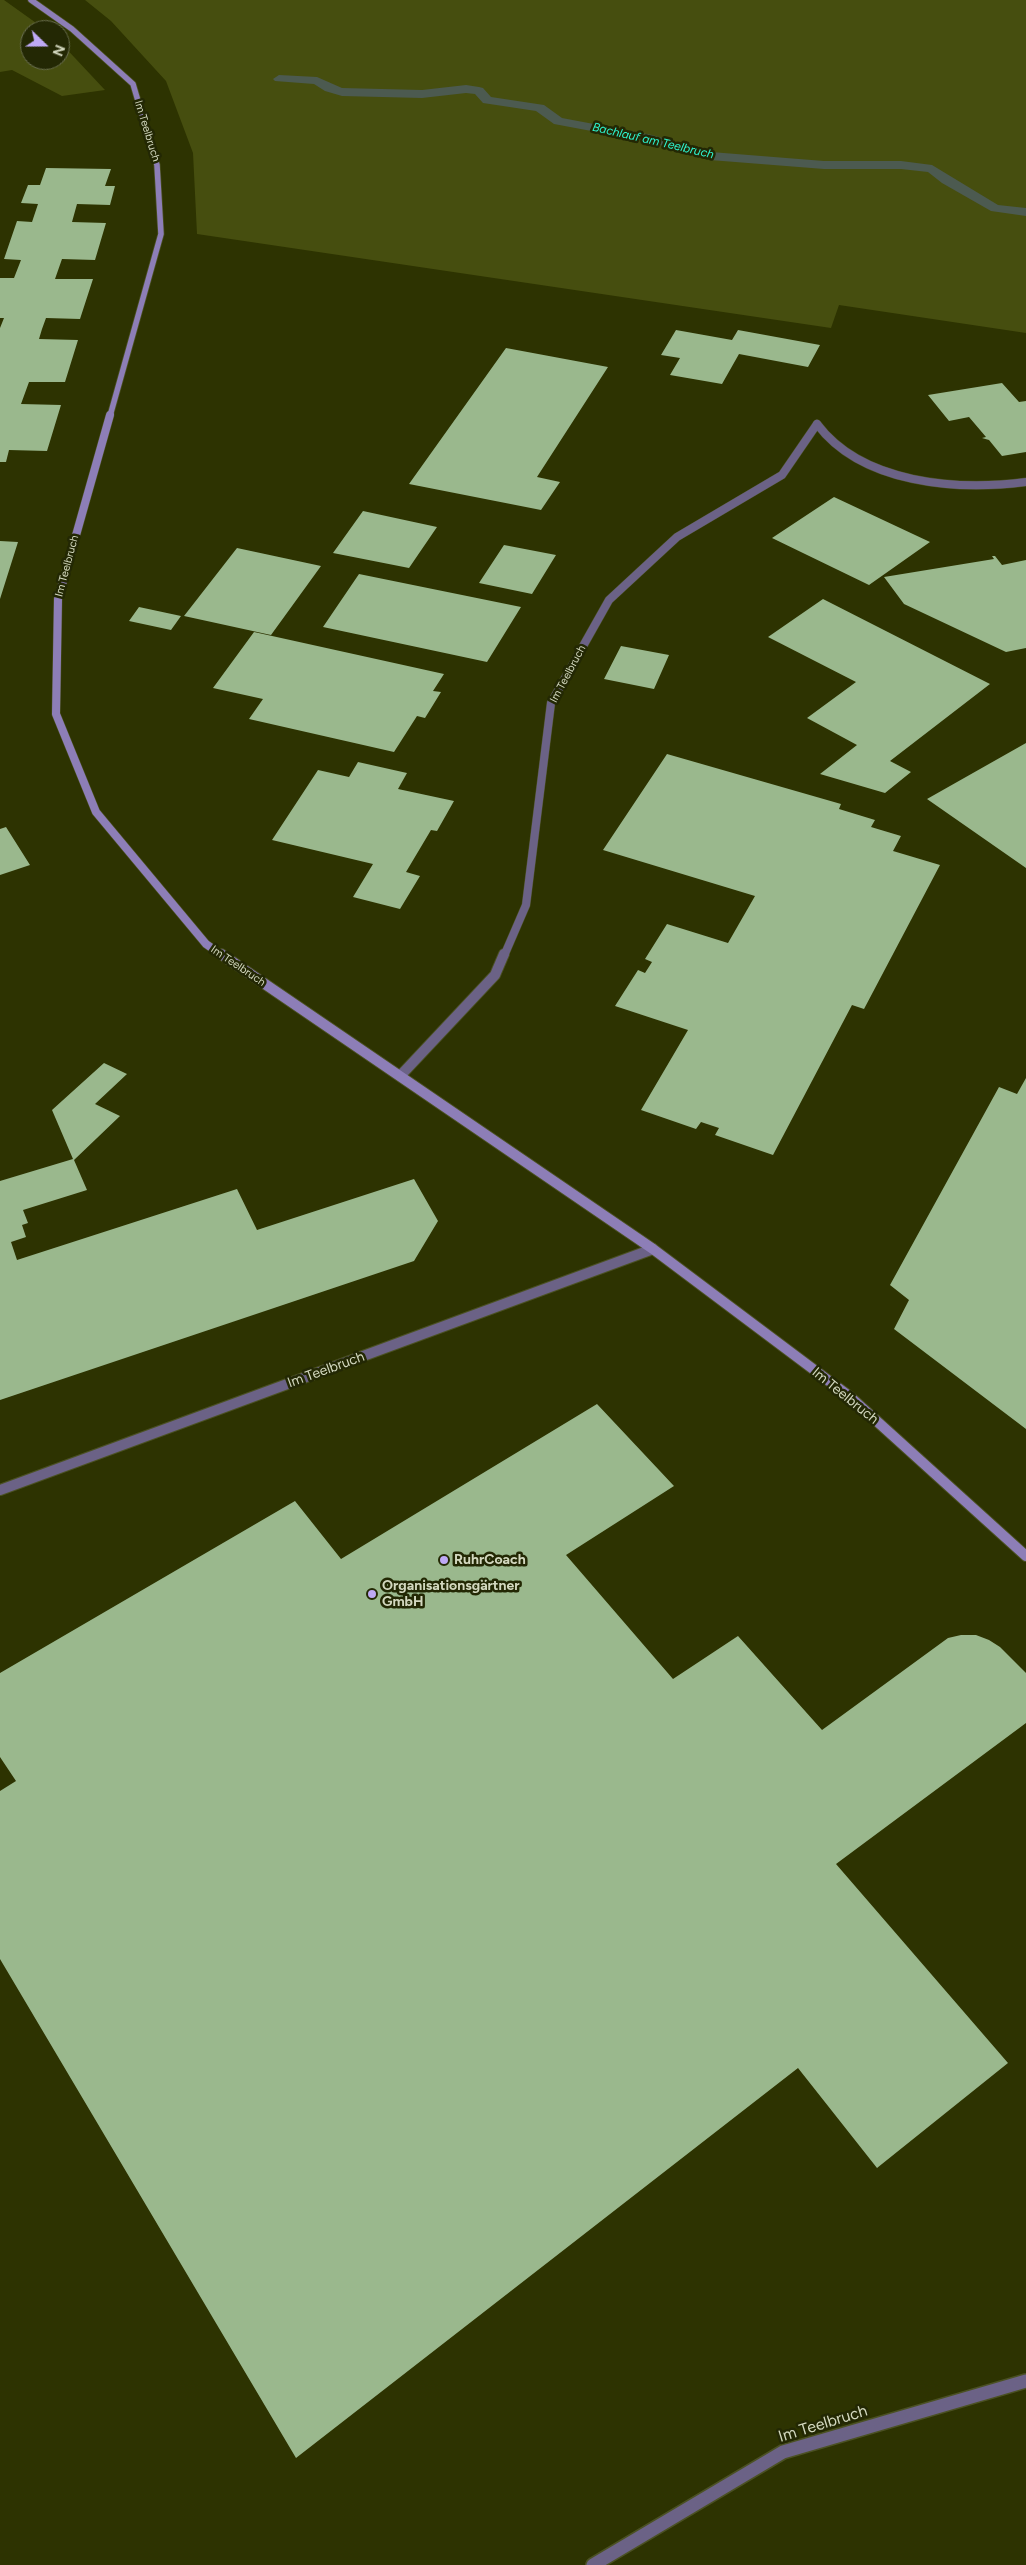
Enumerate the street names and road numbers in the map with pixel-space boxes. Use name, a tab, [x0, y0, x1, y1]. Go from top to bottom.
street label: Im Teelbruch	[131, 99, 163, 163]
street label: Im Teelbruch	[52, 534, 82, 598]
street label: Im Teelbruch	[547, 643, 589, 705]
street label: Im Teelbruch	[208, 943, 268, 989]
street label: Im Teelbruch	[285, 1348, 367, 1392]
street label: Im Teelbruch	[808, 1364, 882, 1428]
street label: Im Teelbruch	[776, 2401, 870, 2447]

